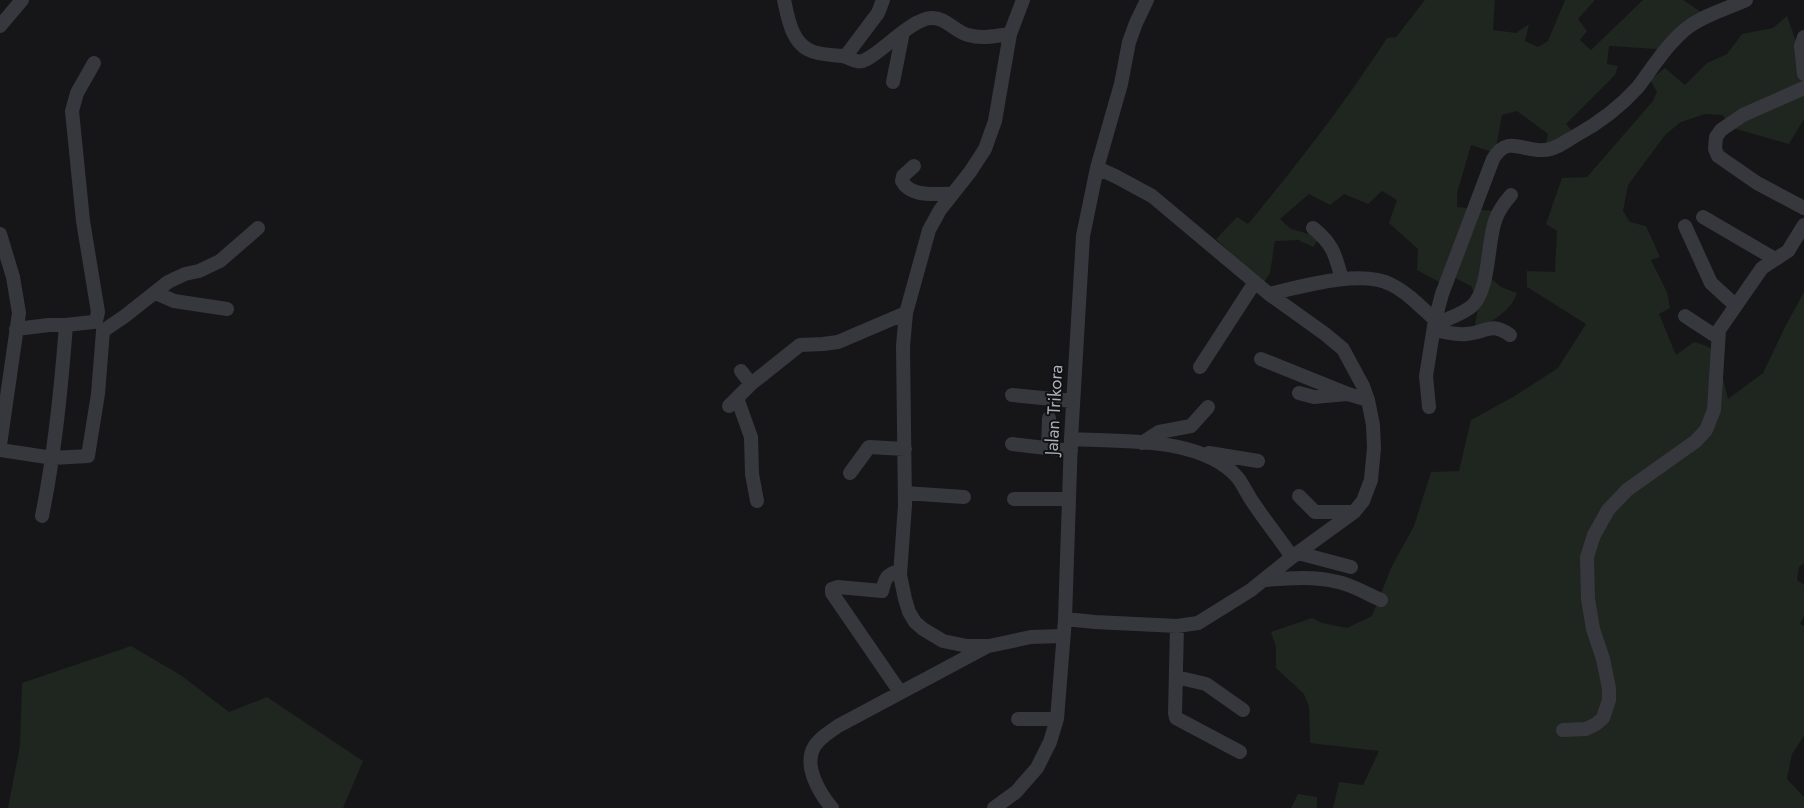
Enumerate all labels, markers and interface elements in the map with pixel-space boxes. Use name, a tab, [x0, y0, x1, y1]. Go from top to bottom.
street label: Jalan Trikora	[1039, 364, 1069, 458]

